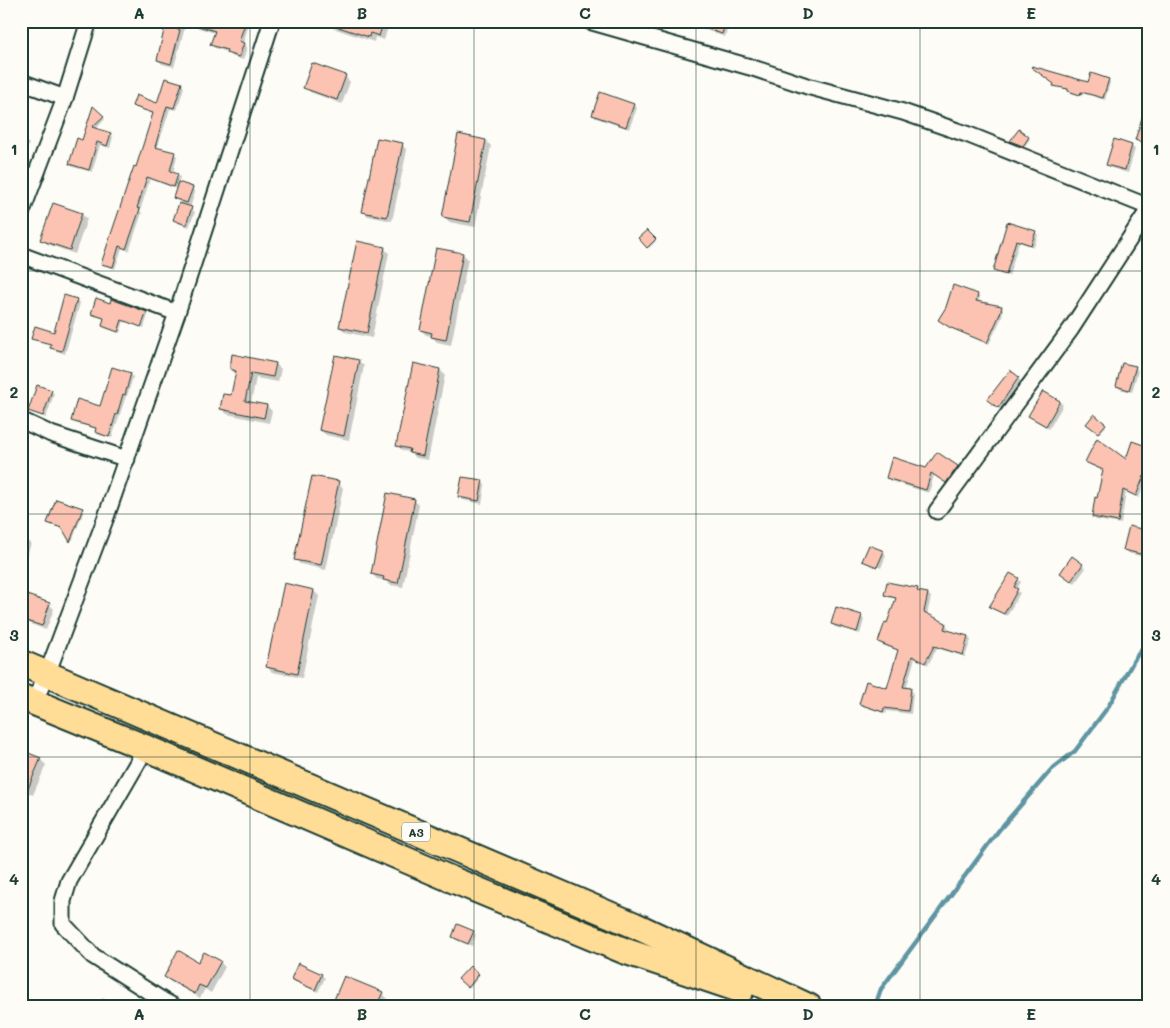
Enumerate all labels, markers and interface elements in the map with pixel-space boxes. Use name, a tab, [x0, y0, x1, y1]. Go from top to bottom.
text: A	[133, 2, 145, 23]
text: B	[357, 2, 367, 23]
text: C	[579, 2, 591, 23]
text: D	[802, 2, 814, 23]
text: E	[1026, 2, 1036, 23]
text: 1	[10, 138, 18, 159]
text: 1	[1152, 138, 1160, 159]
text: 2	[10, 381, 19, 402]
text: 2	[1152, 381, 1161, 402]
text: 3	[9, 624, 19, 645]
text: 3	[1151, 624, 1161, 645]
road number: A3	[402, 822, 430, 842]
text: 4	[9, 868, 19, 889]
text: 4	[1151, 868, 1161, 889]
text: A	[133, 1003, 145, 1024]
text: B	[357, 1003, 367, 1024]
text: C	[579, 1003, 591, 1024]
text: D	[802, 1003, 814, 1024]
text: E	[1026, 1003, 1036, 1024]

